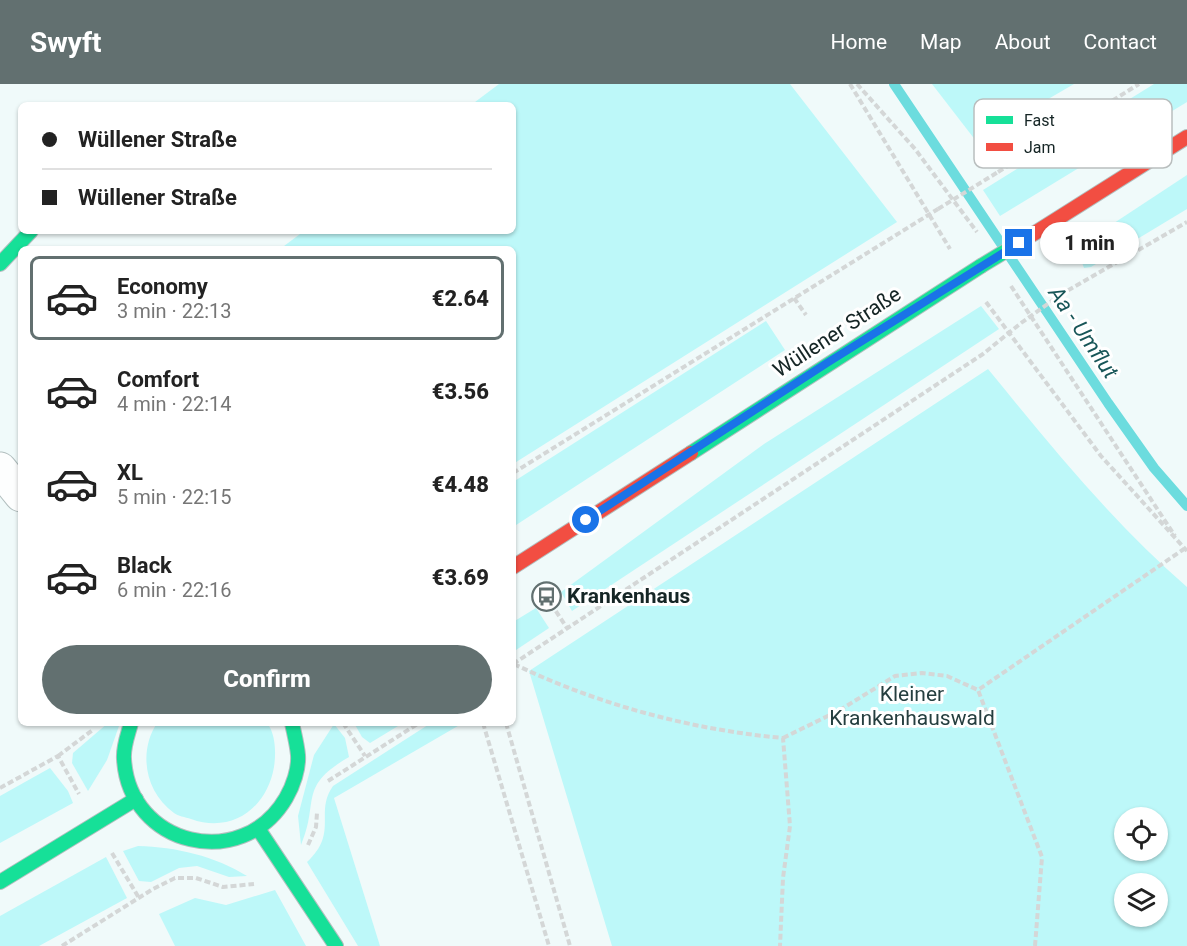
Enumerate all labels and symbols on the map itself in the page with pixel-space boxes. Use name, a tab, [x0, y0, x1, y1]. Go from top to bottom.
legend	[974, 99, 1172, 168]
text: Fast	[1024, 111, 1055, 130]
text: Jam	[1024, 138, 1056, 157]
callout: 1 min	[1040, 222, 1139, 264]
route end	[1005, 229, 1032, 256]
water label: Aa - Umflut	[1043, 281, 1124, 384]
street label: Wüllener Straße	[769, 282, 905, 382]
route start	[572, 506, 599, 533]
bus stop icon: Krankenhaus	[530, 580, 562, 612]
place label: Krankenhaus	[567, 584, 691, 608]
park label: Kleiner Krankenhauswald	[829, 682, 995, 730]

